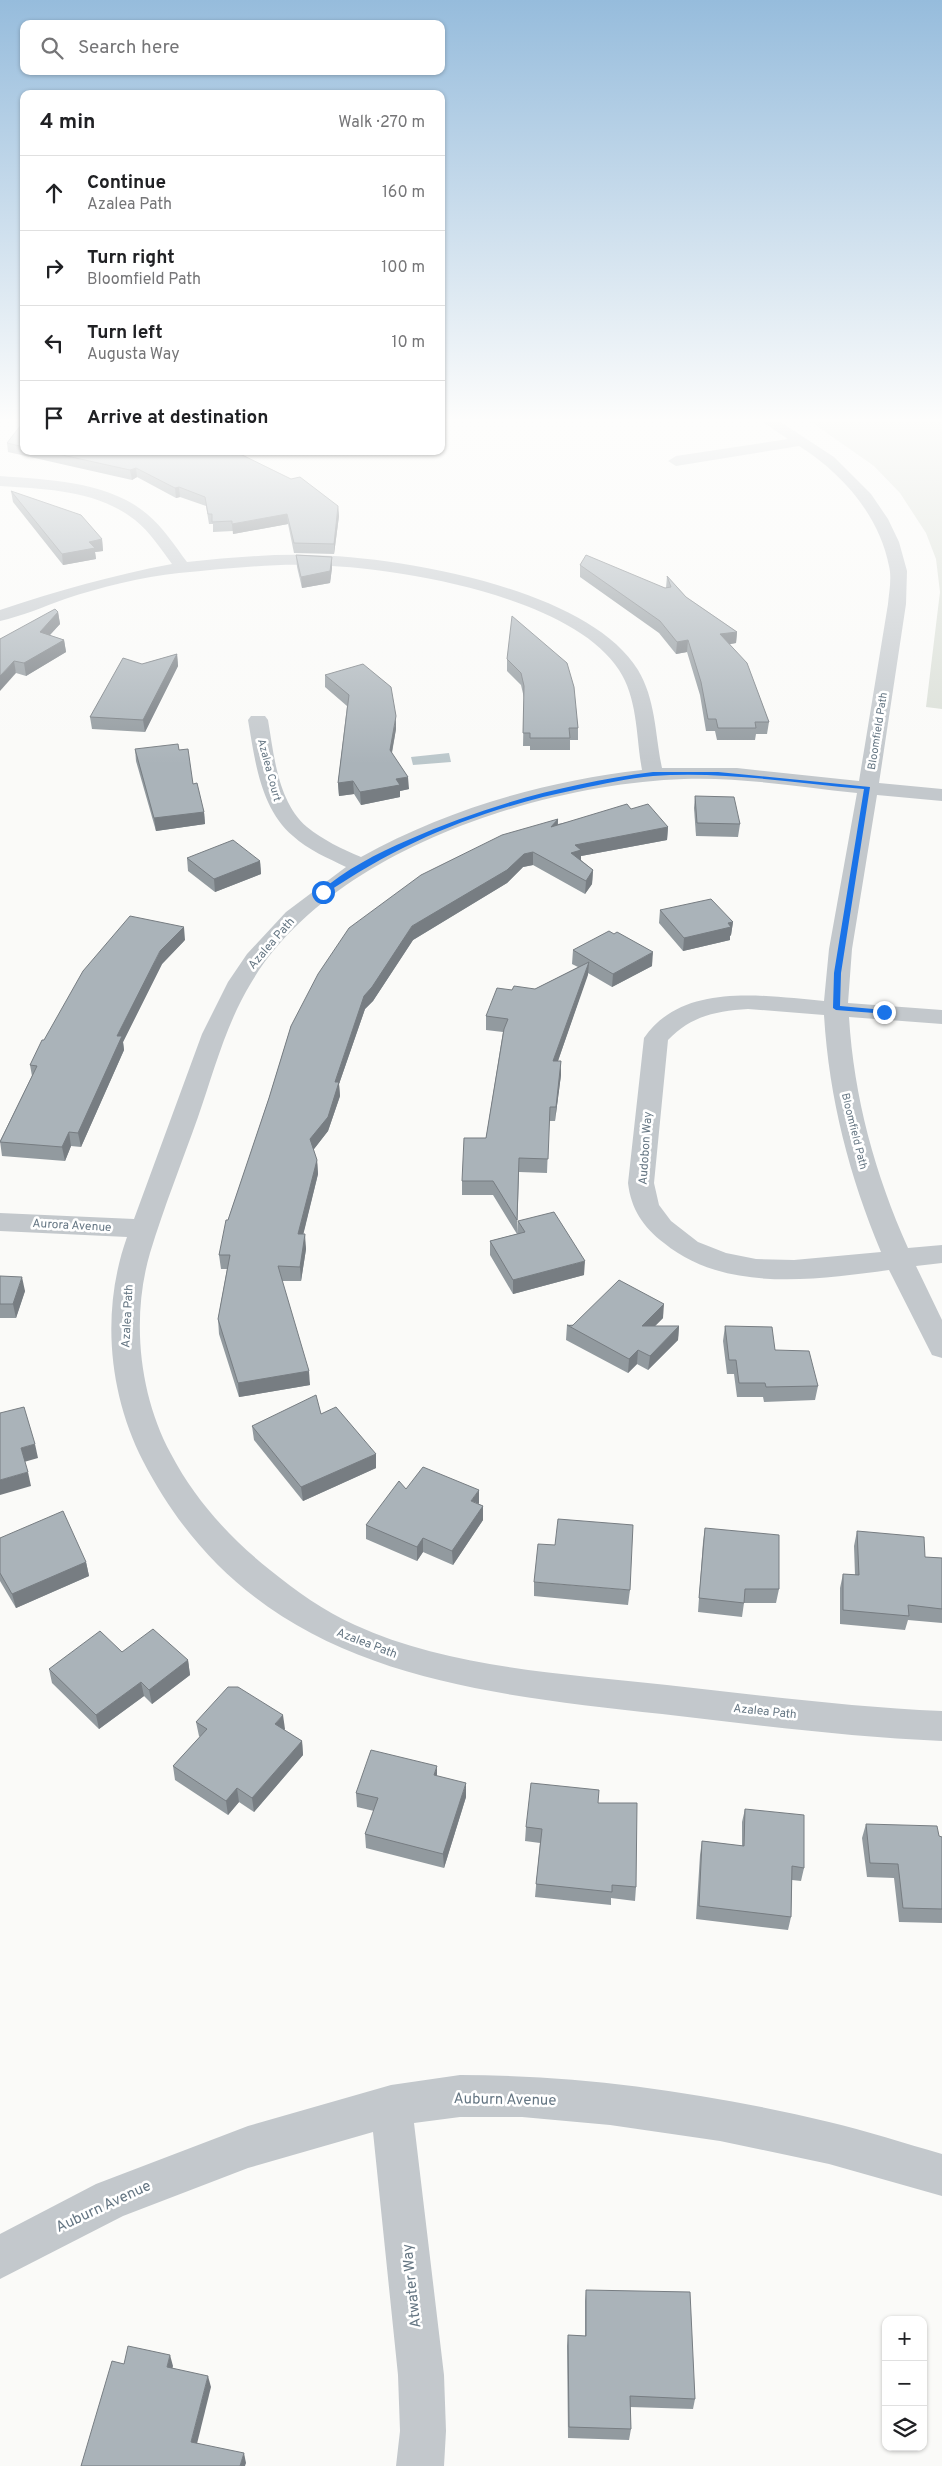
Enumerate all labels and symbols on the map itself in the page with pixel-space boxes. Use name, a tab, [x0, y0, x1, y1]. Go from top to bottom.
street label: Bloomfield Path	[865, 691, 891, 771]
street label: Azalea Court	[254, 737, 284, 803]
route start	[312, 881, 335, 904]
street label: Azalea Path	[245, 914, 299, 973]
route end	[873, 1001, 896, 1024]
street label: Bloomfield Path	[838, 1092, 870, 1171]
street label: Audobon Way	[635, 1111, 657, 1185]
street label: Aurora Avenue	[32, 1216, 112, 1236]
street label: Azalea Path	[118, 1284, 138, 1348]
street label: Azalea Path	[334, 1625, 399, 1663]
street label: Azalea Path	[732, 1701, 797, 1723]
street label: Auburn Avenue	[453, 2090, 557, 2111]
street label: Auburn Avenue	[53, 2177, 154, 2238]
street label: Atwater Way	[399, 2243, 426, 2329]

